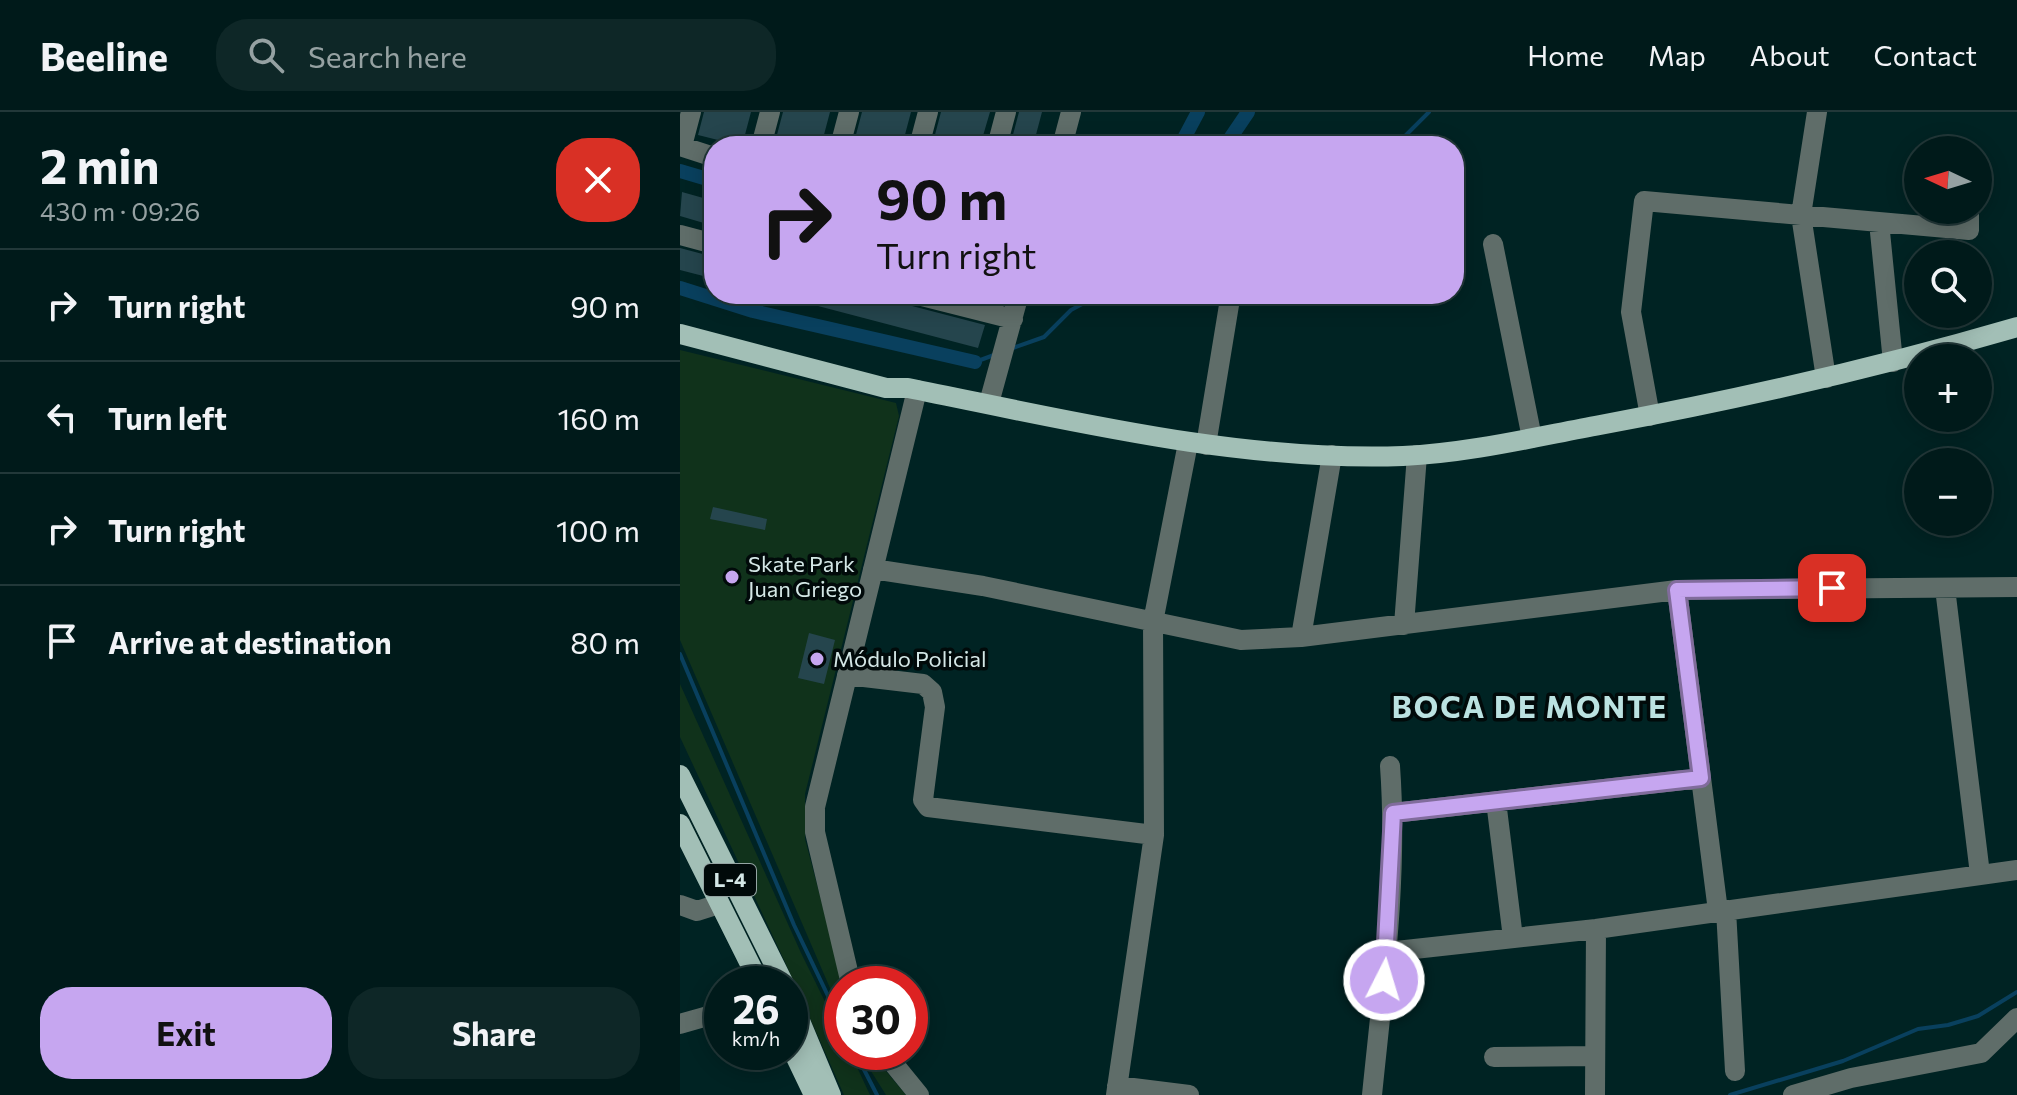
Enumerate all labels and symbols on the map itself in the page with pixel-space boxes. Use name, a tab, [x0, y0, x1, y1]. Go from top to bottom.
north arrow	[1904, 136, 1992, 224]
place label: Skate Park Juan Griego	[748, 550, 862, 602]
pin	[1798, 554, 1866, 622]
marker: Skate Park Juan Griego	[723, 568, 741, 586]
place label: Módulo Policial	[833, 645, 987, 672]
marker: Módulo Policial	[808, 650, 826, 668]
district label: BOCA DE MONTE	[1392, 687, 1668, 724]
road number: L-4	[704, 864, 756, 896]
position arrow	[1342, 938, 1426, 1022]
speed limit sign: 30	[824, 966, 928, 1070]

